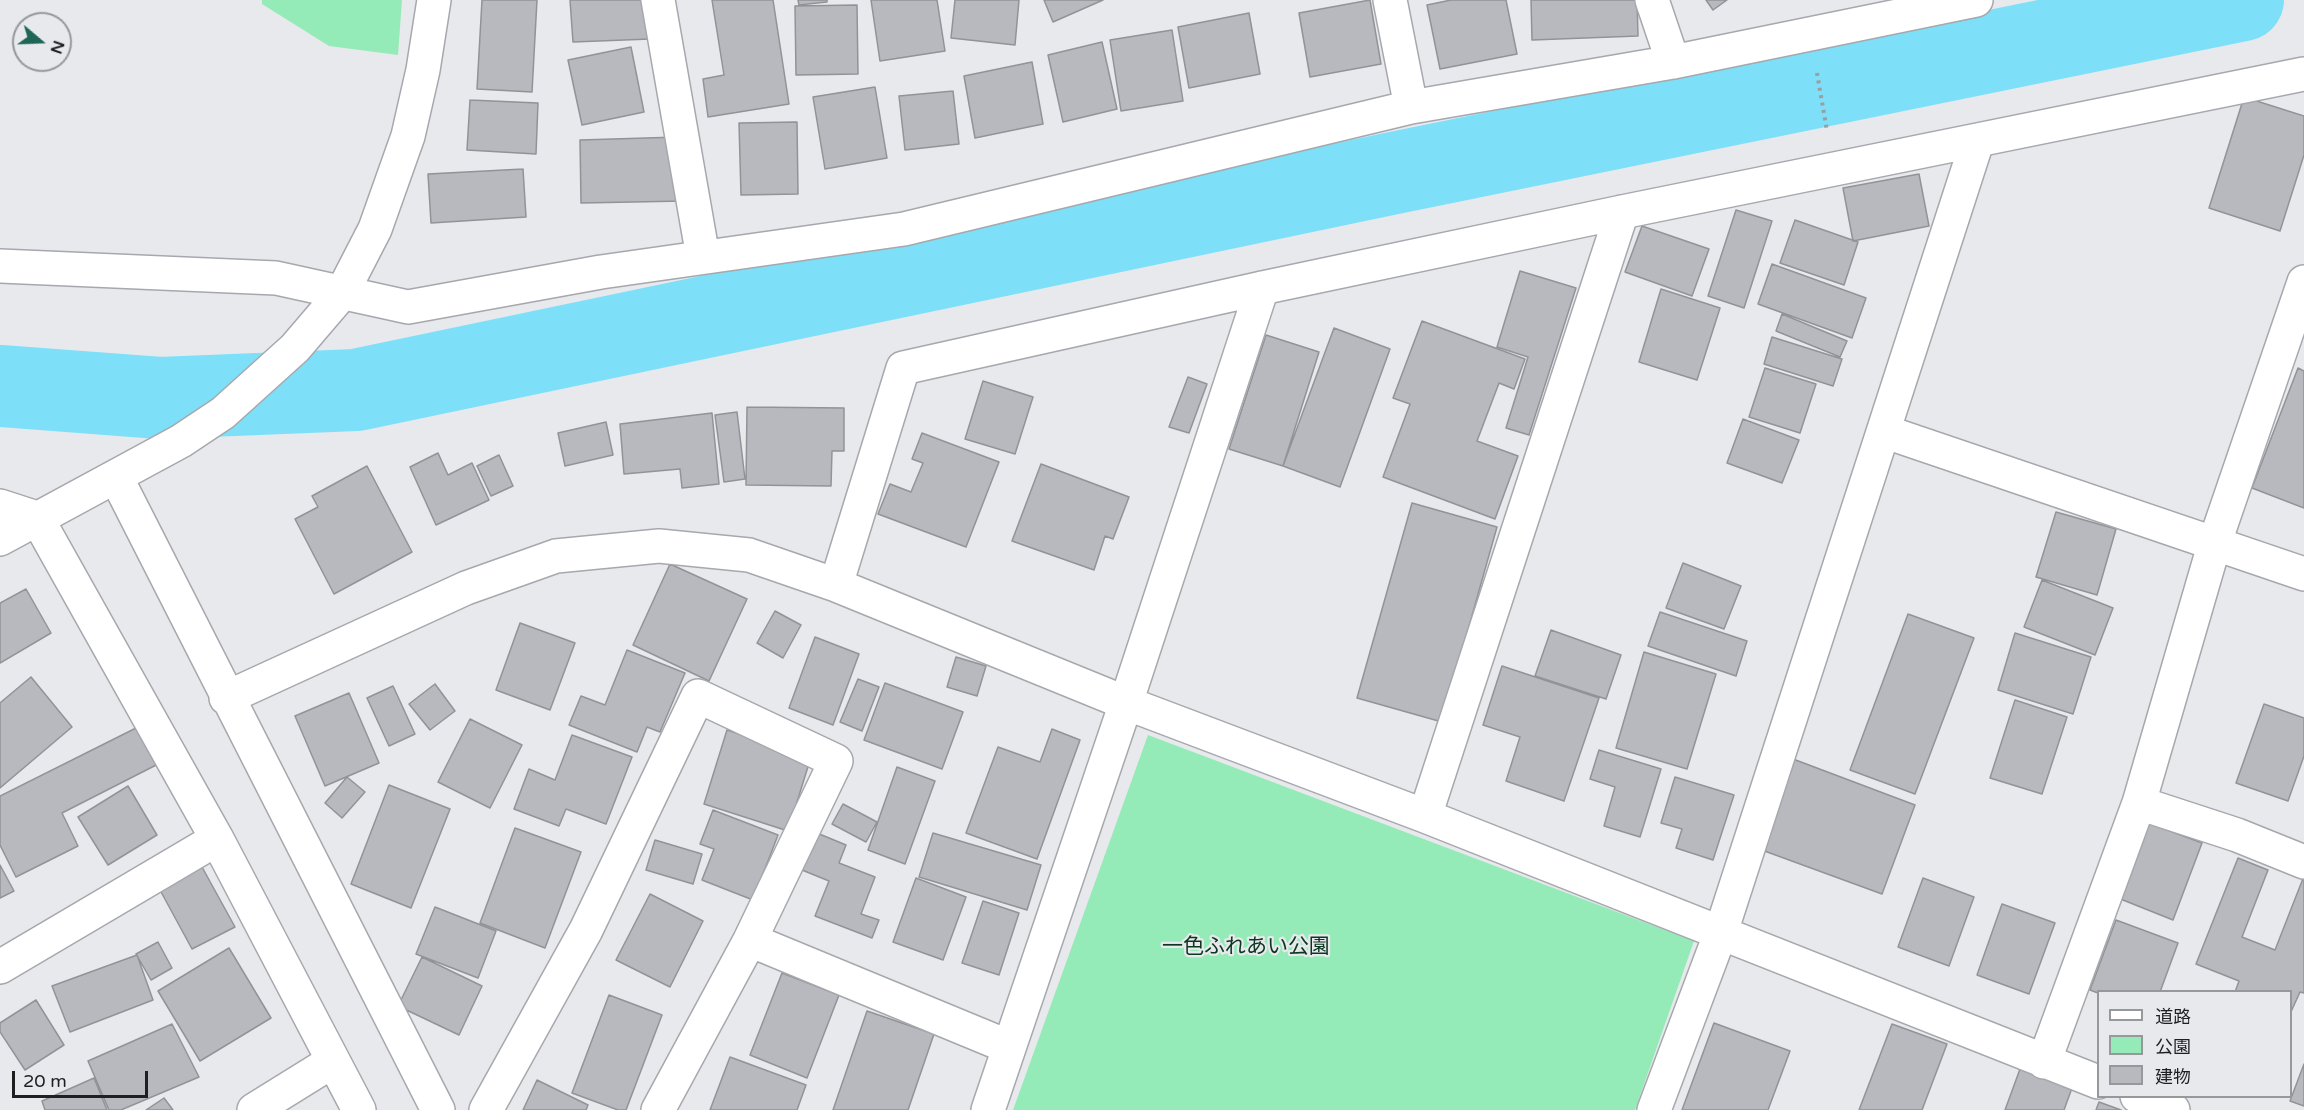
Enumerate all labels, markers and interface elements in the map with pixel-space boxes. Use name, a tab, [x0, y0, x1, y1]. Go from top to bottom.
north arrow	[12, 12, 72, 72]
text: N	[46, 38, 69, 57]
park label: 一色ふれあい公園	[1162, 934, 1330, 960]
legend	[2097, 990, 2292, 1098]
text: 道路	[2155, 1006, 2191, 1028]
text: 公園	[2155, 1036, 2191, 1058]
scale bar	[15, 1059, 152, 1097]
text: 建物	[2155, 1066, 2191, 1088]
text: 20 m	[23, 1070, 67, 1092]

